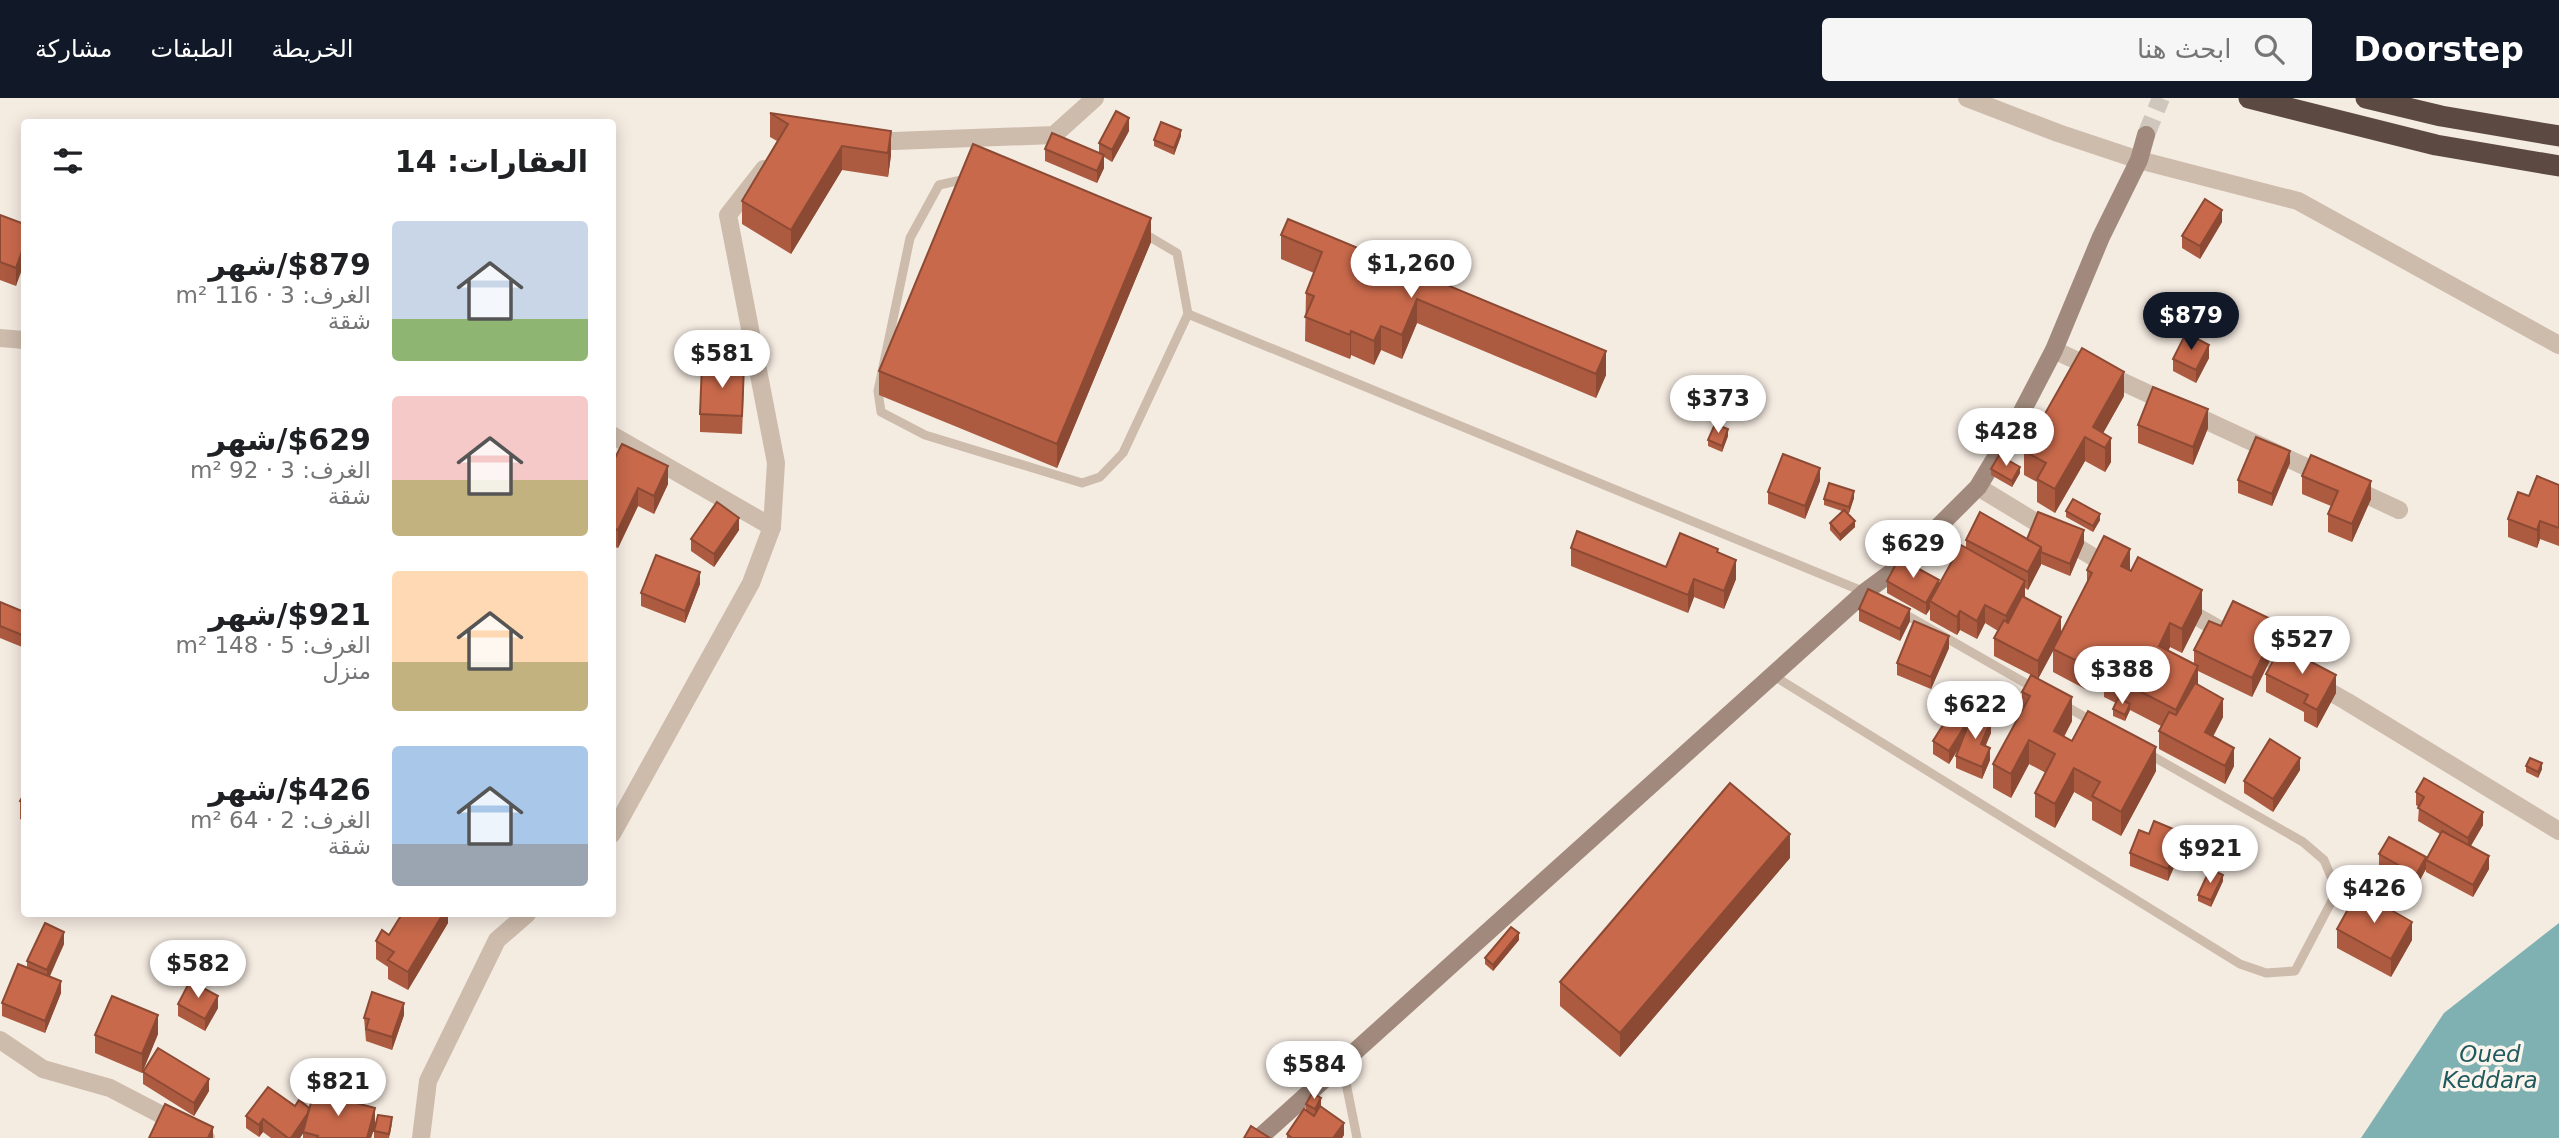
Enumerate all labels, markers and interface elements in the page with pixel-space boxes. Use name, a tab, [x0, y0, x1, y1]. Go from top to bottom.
search box	[1822, 18, 2312, 81]
icon: search	[2250, 30, 2288, 68]
text: Doorstep	[2354, 30, 2524, 69]
text: ابحث هنا	[2137, 34, 2232, 64]
text: مشاركة	[35, 35, 112, 63]
text: الطبقات	[150, 35, 233, 63]
text: الخريطة	[271, 35, 353, 63]
icon: filters	[49, 142, 87, 180]
text: العقارات: 14	[395, 144, 588, 179]
pin: $1,260	[1354, 240, 1468, 300]
text: $879/شهر	[209, 247, 371, 282]
icon: home	[448, 249, 532, 333]
text: $1,260	[1367, 250, 1455, 276]
text: الغرف: 3 · 116 m²	[175, 282, 371, 308]
pin: $879	[2150, 292, 2232, 352]
text: $879	[2159, 302, 2223, 328]
text: شقة	[328, 308, 371, 334]
pin: $581	[681, 330, 763, 390]
text: $581	[690, 340, 754, 366]
pin: $373	[1677, 376, 1759, 435]
text: $373	[1686, 385, 1750, 411]
pin: $428	[1965, 408, 2047, 468]
text: $428	[1974, 418, 2038, 444]
text: $629/شهر	[209, 422, 371, 457]
icon: home	[448, 424, 532, 508]
text: الغرف: 3 · 92 m²	[190, 457, 371, 483]
text: شقة	[328, 483, 371, 509]
pin: $629	[1872, 520, 1954, 580]
text: $629	[1881, 530, 1945, 556]
text: $921/شهر	[209, 597, 371, 632]
icon: home	[448, 599, 532, 683]
pin: $527	[2261, 616, 2343, 676]
text: $527	[2270, 626, 2334, 652]
text: الغرف: 5 · 148 m²	[175, 632, 371, 658]
pin: $388	[2081, 646, 2163, 706]
text: $388	[2090, 656, 2154, 682]
text: منزل	[322, 658, 371, 684]
pin: $622	[1934, 682, 2016, 741]
text: $622	[1943, 691, 2007, 717]
text: $426/شهر	[209, 772, 371, 807]
icon: home	[448, 774, 532, 858]
text: الغرف: 2 · 64 m²	[190, 807, 371, 833]
pin: $921	[2169, 826, 2251, 885]
text: شقة	[328, 833, 371, 859]
text: $921	[2178, 835, 2242, 861]
pin: $426	[2333, 866, 2415, 925]
text: $426	[2342, 875, 2406, 901]
pin: $582	[157, 940, 239, 1000]
text: $582	[166, 950, 230, 976]
water label: Oued Keddara	[2442, 1041, 2538, 1093]
pin: $584	[1273, 1042, 1355, 1101]
text: $584	[1282, 1051, 1346, 1077]
pin: $821	[297, 1058, 379, 1118]
text: $821	[306, 1068, 370, 1094]

